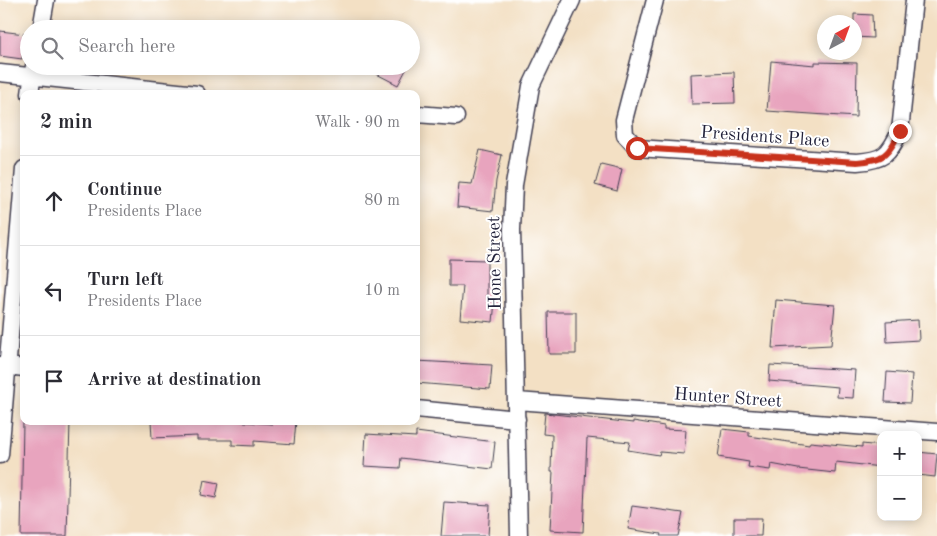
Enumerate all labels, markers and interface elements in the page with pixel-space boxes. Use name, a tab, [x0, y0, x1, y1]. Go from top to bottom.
north arrow	[817, 15, 862, 60]
search box	[20, 20, 420, 75]
icon: search	[38, 34, 66, 62]
text: Search here	[78, 38, 175, 57]
text: 2 min	[40, 112, 93, 133]
text: Walk · 90 m	[314, 115, 400, 131]
route end	[889, 120, 912, 143]
street label: Presidents Place	[700, 124, 830, 150]
route start	[626, 137, 649, 160]
text: Continue	[87, 181, 162, 200]
icon: ahead	[40, 187, 68, 215]
text: 80 m	[364, 193, 400, 209]
text: Presidents Place	[87, 204, 202, 220]
street label: Hone Street	[485, 216, 505, 310]
text: Turn left	[87, 271, 164, 290]
icon: left	[40, 277, 68, 305]
text: 10 m	[364, 283, 400, 299]
text: Presidents Place	[87, 294, 202, 310]
icon: arrive	[40, 367, 68, 395]
text: Arrive at destination	[87, 371, 261, 390]
street label: Hunter Street	[673, 385, 783, 411]
map controls	[877, 431, 922, 521]
button: +	[877, 431, 922, 476]
button: −	[877, 476, 922, 521]

